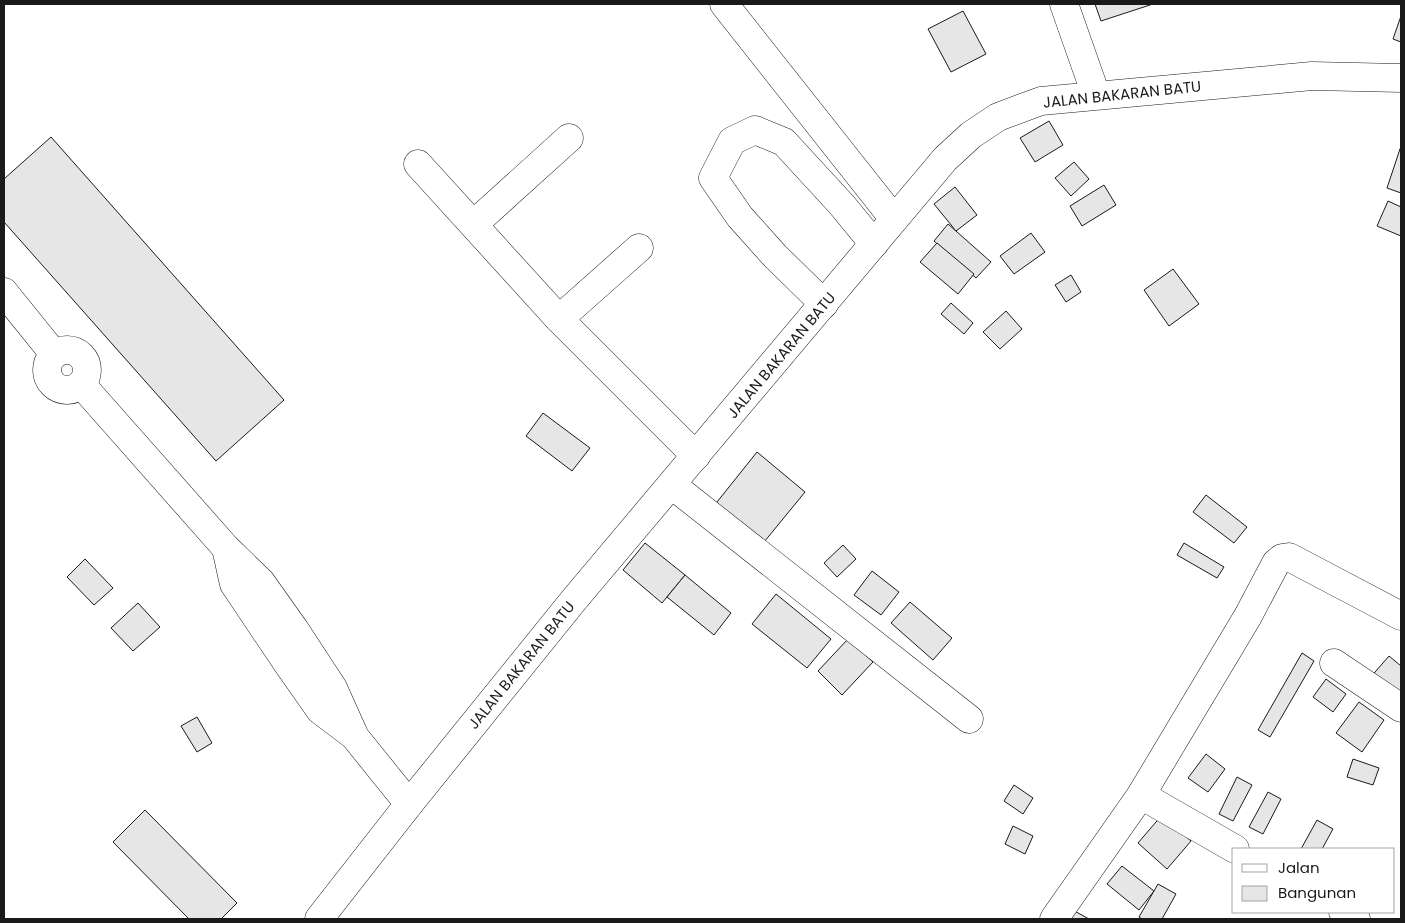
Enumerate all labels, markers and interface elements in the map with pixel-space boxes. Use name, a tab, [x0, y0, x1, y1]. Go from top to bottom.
street label: JALAN BAKARAN BATU	[1042, 75, 1202, 113]
street label: JALAN BAKARAN BATU	[722, 287, 840, 423]
street label: JALAN BAKARAN BATU	[463, 597, 579, 733]
legend	[1232, 848, 1395, 913]
text: Jalan	[1278, 857, 1320, 878]
text: Bangunan	[1278, 882, 1356, 903]

